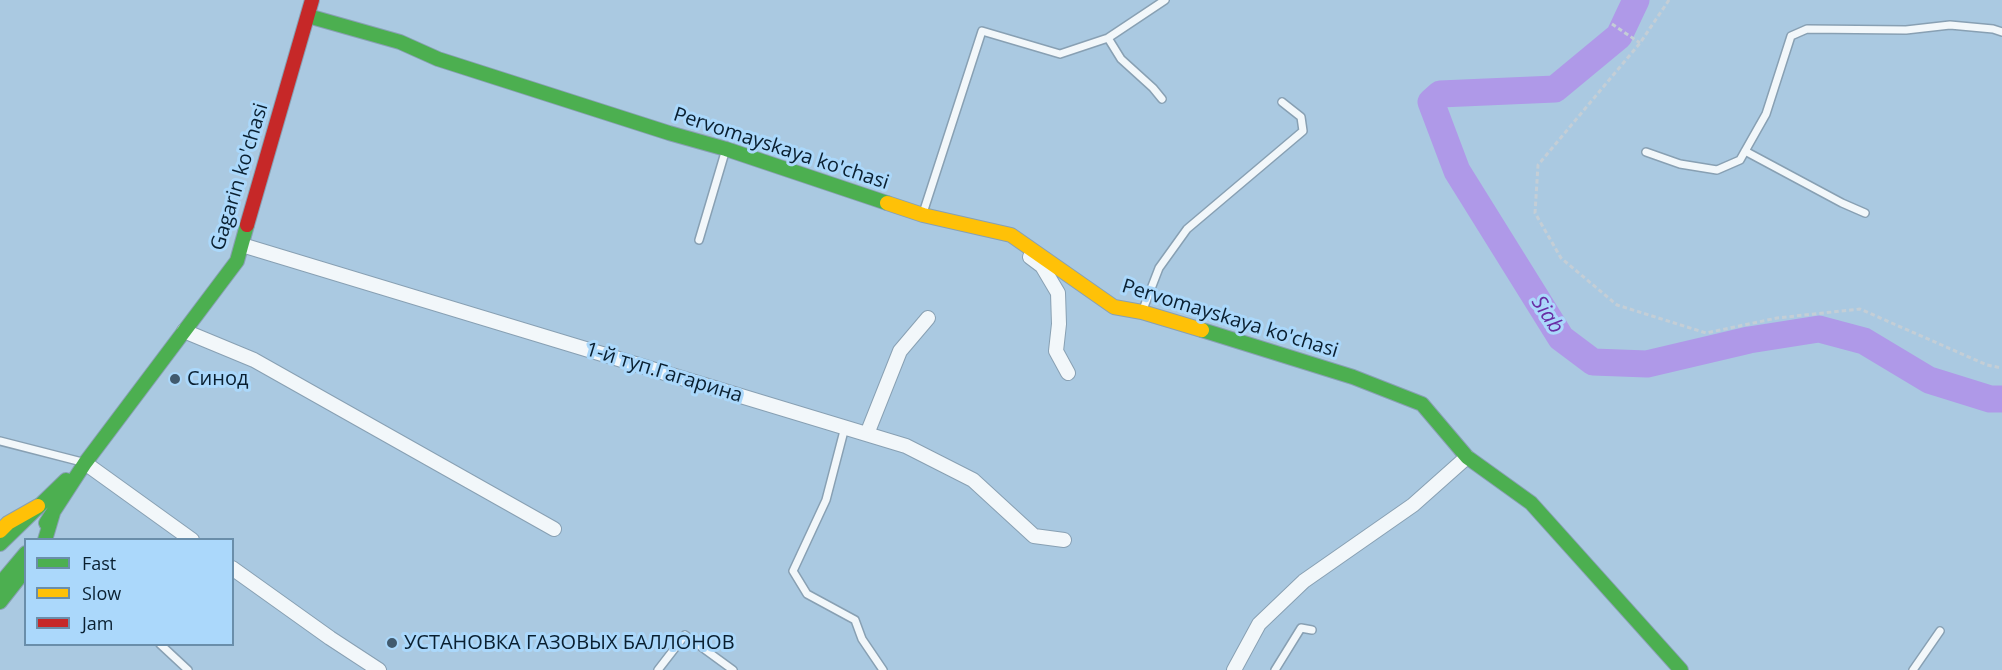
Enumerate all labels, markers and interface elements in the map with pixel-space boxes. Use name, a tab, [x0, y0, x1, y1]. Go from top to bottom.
street label: Gagarin ko'chasi	[206, 100, 274, 254]
street label: Pervomayskaya ko'chasi	[670, 103, 892, 195]
street label: Pervomayskaya ko'chasi	[1119, 275, 1341, 363]
water label: Siab	[1526, 291, 1568, 339]
street label: 1-й туп.Гагарина	[583, 338, 745, 408]
place label: Синод	[187, 367, 248, 391]
marker: Синод	[168, 372, 182, 386]
legend	[24, 538, 234, 646]
text: Fast	[82, 551, 116, 575]
text: Slow	[82, 581, 121, 605]
text: Jam	[82, 611, 114, 635]
place label: УСТАНОВКА ГАЗОВЫХ БАЛЛОНОВ	[404, 631, 735, 655]
marker: УСТАНОВКА ГАЗОВЫХ БАЛЛОНОВ	[385, 636, 399, 650]

